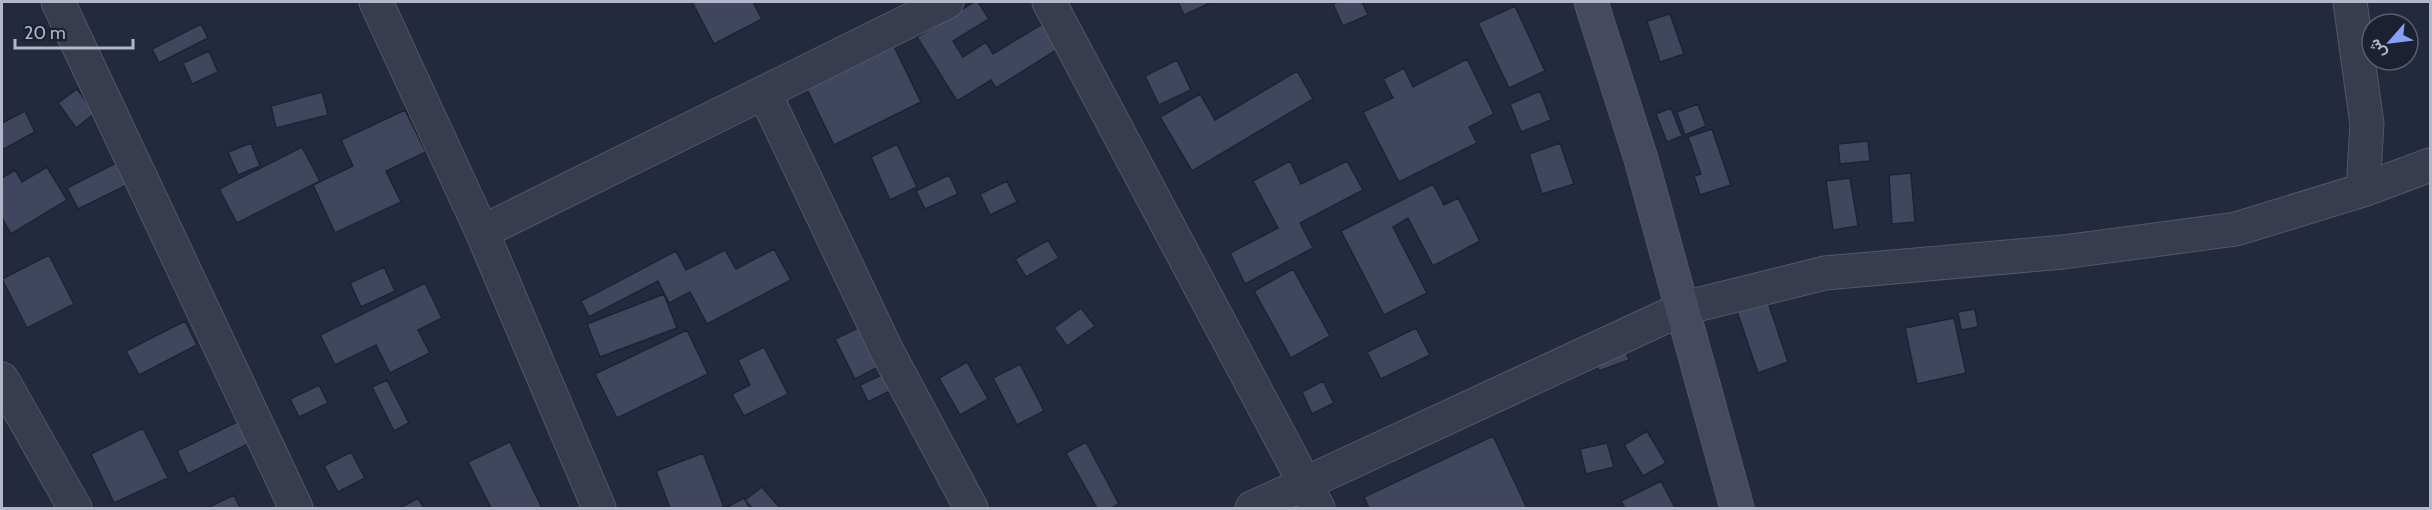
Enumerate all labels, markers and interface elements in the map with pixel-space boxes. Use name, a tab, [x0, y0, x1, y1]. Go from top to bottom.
scale bar	[15, 12, 134, 50]
north arrow	[2360, 12, 2420, 72]
text: 20 m	[24, 22, 66, 44]
text: ش	[2364, 36, 2390, 62]

